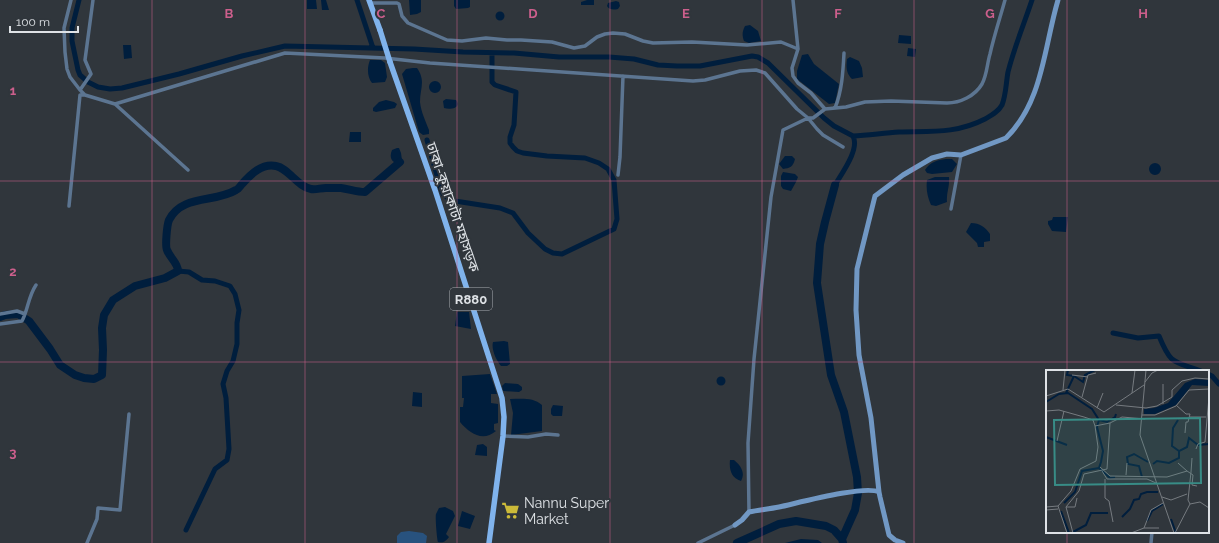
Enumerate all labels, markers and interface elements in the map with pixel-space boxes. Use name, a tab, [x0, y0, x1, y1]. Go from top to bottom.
text: B	[225, 6, 234, 21]
text: C	[377, 6, 386, 21]
text: D	[528, 6, 538, 21]
text: E	[682, 6, 690, 21]
text: F	[834, 6, 842, 21]
text: G	[985, 6, 995, 21]
text: H	[1138, 6, 1148, 21]
scale bar	[10, 8, 78, 34]
text: 100 m	[16, 15, 50, 29]
text: 1	[10, 83, 17, 98]
street label: ঢাকা-কুয়াকাটা মহাসড়ক	[422, 139, 483, 275]
text: 2	[9, 264, 17, 279]
road number: R880	[450, 288, 492, 310]
inset map	[1046, 370, 1209, 533]
text: 3	[9, 445, 17, 460]
place label: Nannu Super Market	[524, 495, 609, 527]
supermarket icon: Nannu Super Market	[501, 501, 521, 521]

